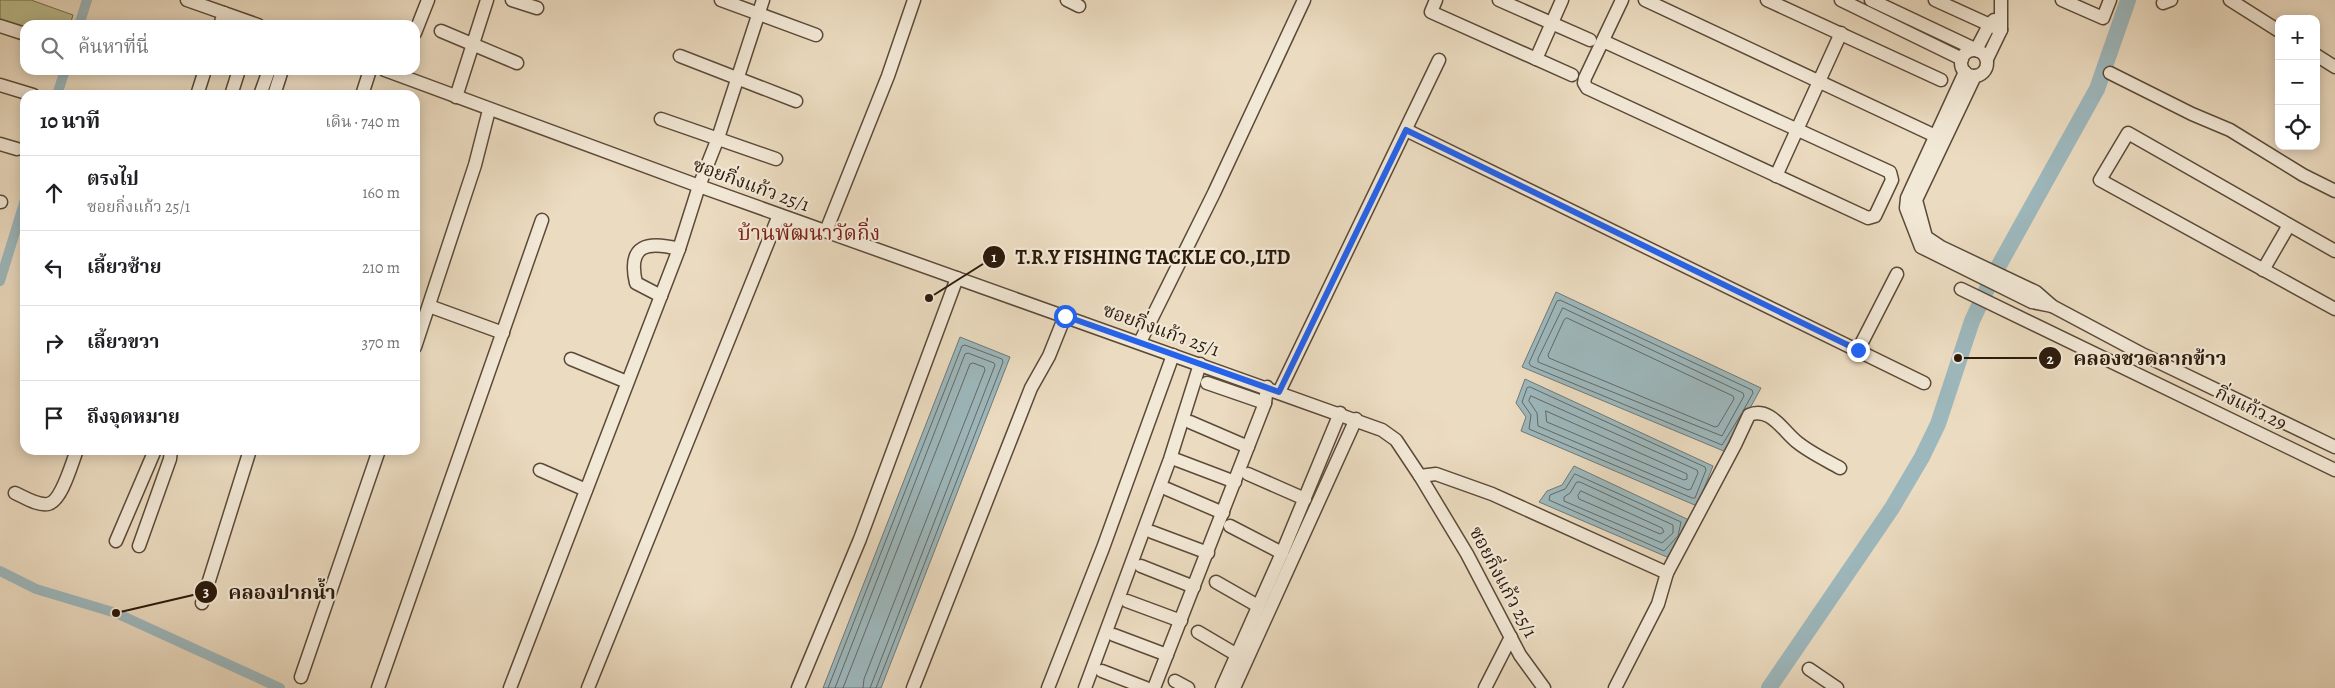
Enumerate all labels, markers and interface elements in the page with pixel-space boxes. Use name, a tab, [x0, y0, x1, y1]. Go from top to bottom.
map controls	[2275, 15, 2320, 150]
button: +	[2275, 15, 2320, 60]
search box	[20, 20, 420, 75]
icon: search	[38, 34, 66, 62]
text: ค้นหาที่นี่	[78, 34, 149, 60]
button: −	[2275, 60, 2320, 105]
button: locate	[2275, 105, 2320, 150]
text: 10 นาที	[40, 107, 100, 135]
text: เดิน · 740 m	[325, 111, 400, 133]
street label: ซอยกิ่งแก้ว 25/1	[689, 150, 814, 218]
text: ตรงไป	[87, 166, 139, 192]
icon: ahead	[40, 179, 68, 207]
text: 160 m	[362, 182, 400, 204]
text: ซอยกิ่งแก้ว 25/1	[87, 196, 190, 218]
district label: บ้านพัฒนาวัดกิ่ง	[738, 217, 880, 247]
callout: T.R.Y FISHING TACKLE CO.,LTD	[981, 239, 1301, 274]
text: T.R.Y FISHING TACKLE CO.,LTD	[1016, 244, 1291, 271]
text: 1	[991, 247, 997, 267]
icon: left	[40, 254, 68, 282]
text: เลี้ยวซ้าย	[87, 254, 161, 280]
text: 210 m	[362, 257, 400, 279]
street label: ซอยกิ่งแก้ว 25/1	[1099, 295, 1224, 363]
route start	[1054, 305, 1077, 328]
icon: right	[40, 329, 68, 357]
text: เลี้ยวขวา	[87, 329, 159, 355]
text: 370 m	[362, 332, 400, 354]
route end	[1847, 339, 1870, 362]
callout: คลองชวดลากข้าว	[2038, 341, 2236, 376]
text: คลองชวดลากข้าว	[2073, 345, 2227, 372]
text: 2	[2046, 349, 2054, 369]
street label: กิ่งแก้ว 29	[2211, 378, 2292, 436]
icon: arrive	[40, 404, 68, 432]
text: ถึงจุดหมาย	[87, 404, 180, 430]
street label: ซอยกิ่งแก้ว 25/1	[1463, 521, 1545, 643]
callout: คลองปากน้ำ	[194, 575, 346, 610]
text: คลองปากน้ำ	[228, 577, 336, 606]
text: 3	[203, 582, 209, 602]

